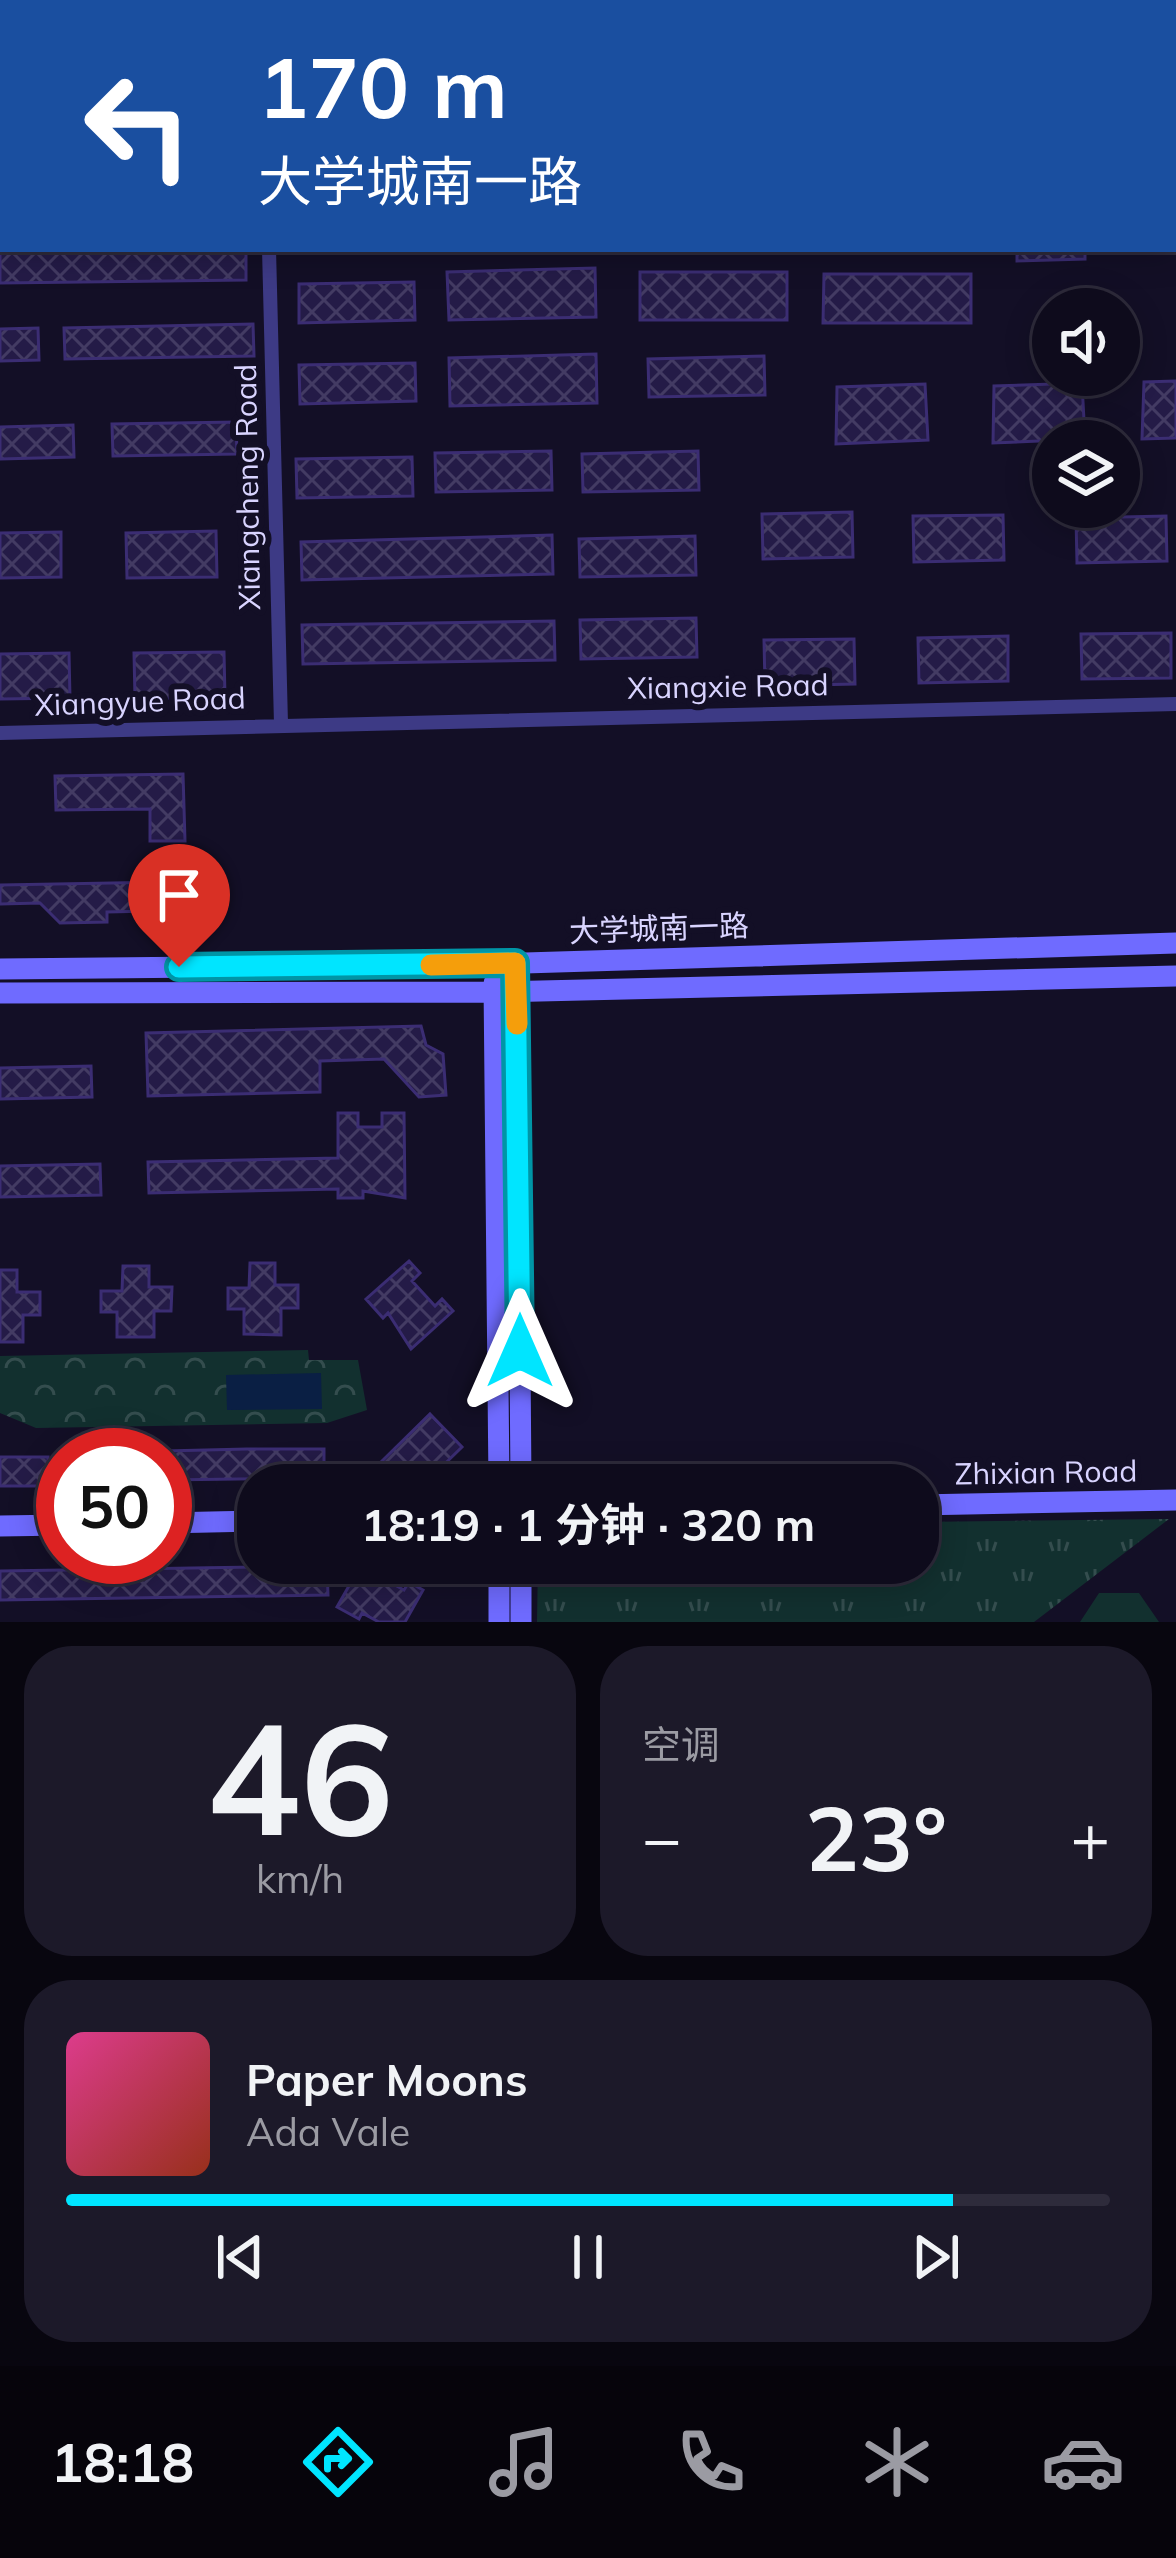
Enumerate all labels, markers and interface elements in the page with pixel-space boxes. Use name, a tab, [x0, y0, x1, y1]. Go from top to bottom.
text: 170 m	[258, 34, 508, 139]
icon: left	[60, 48, 216, 204]
text: 大学城南一路	[258, 147, 582, 215]
map controls	[1032, 288, 1140, 528]
button: sound	[1032, 288, 1140, 396]
street label: Xiangcheng Road	[226, 364, 268, 610]
button: layers	[1032, 420, 1140, 528]
street label: Xiangxie Road	[627, 665, 829, 707]
street label: Xiangyue Road	[34, 678, 246, 724]
pin	[128, 844, 230, 967]
icon: arrive	[146, 862, 212, 928]
street label: 大学城南一路	[568, 906, 750, 950]
position arrow	[457, 1288, 583, 1414]
speed limit sign: 50	[36, 1428, 192, 1584]
street label: Zhixian Road	[954, 1451, 1138, 1493]
text: 18:19 · 1 分钟 · 320 m	[361, 1496, 815, 1552]
text: 46	[206, 1678, 394, 1874]
text: 空调	[642, 1720, 720, 1769]
text: 23°	[805, 1781, 947, 1894]
text: −	[642, 1796, 682, 1879]
text: +	[1070, 1796, 1110, 1879]
text: km/h	[256, 1854, 344, 1903]
text: Paper Moons	[246, 2051, 528, 2107]
text: Ada Vale	[246, 2107, 410, 2156]
icon: previous	[207, 2224, 273, 2290]
icon: pause	[555, 2224, 621, 2290]
icon: next	[903, 2224, 969, 2290]
icon: directions	[296, 2420, 380, 2504]
icon: music	[482, 2420, 566, 2504]
icon: phone	[669, 2420, 753, 2504]
icon: climate	[855, 2420, 939, 2504]
icon: car	[1041, 2420, 1125, 2504]
text: 18:18	[51, 2428, 194, 2496]

